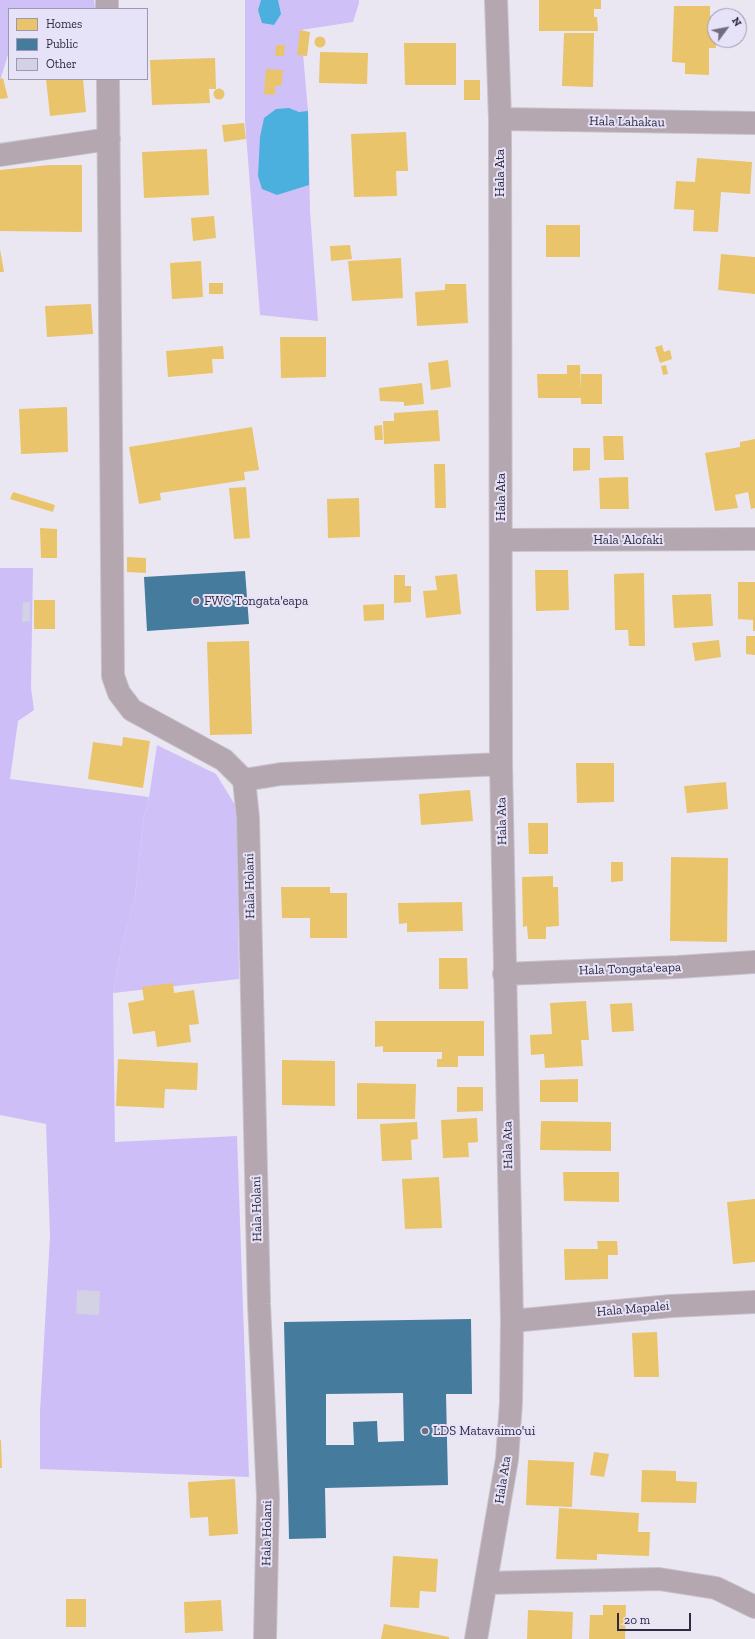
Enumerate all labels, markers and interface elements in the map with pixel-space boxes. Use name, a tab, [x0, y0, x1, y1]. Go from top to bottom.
legend	[8, 8, 148, 80]
north arrow	[707, 8, 747, 48]
text: N	[729, 15, 744, 29]
text: Homes	[46, 17, 82, 31]
text: Public	[46, 37, 78, 51]
text: Other	[46, 57, 77, 71]
street label: Hala Lahakau	[589, 114, 665, 130]
street label: Hala Ata	[492, 149, 508, 197]
street label: Hala Ata	[493, 473, 509, 521]
street label: Hala 'Alofaki	[593, 532, 663, 548]
place label: FWC Tongata'eapa	[204, 593, 308, 609]
marker: FWC Tongata'eapa	[191, 596, 201, 606]
street label: Hala Ata	[494, 797, 510, 845]
street label: Hala Holani	[242, 853, 258, 919]
street label: Hala Tongata'eapa	[579, 959, 681, 979]
street label: Hala Ata	[500, 1121, 516, 1169]
street label: Hala Holani	[249, 1176, 265, 1242]
street label: Hala Mapalei	[596, 1298, 670, 1320]
place label: LDS Matavaimo'ui	[433, 1423, 535, 1439]
marker: LDS Matavaimo'ui	[420, 1426, 430, 1436]
street label: Hala Ata	[492, 1455, 514, 1505]
street label: Hala Holani	[259, 1500, 275, 1566]
scale bar	[619, 1605, 693, 1631]
text: 20 m	[624, 1613, 650, 1627]

